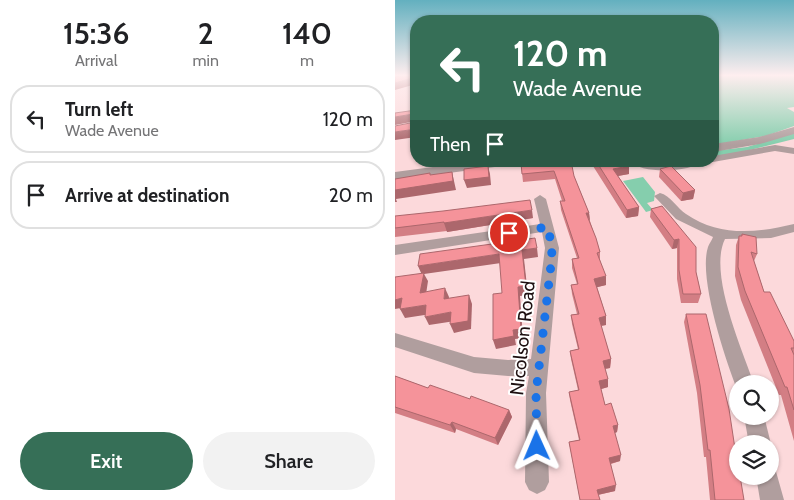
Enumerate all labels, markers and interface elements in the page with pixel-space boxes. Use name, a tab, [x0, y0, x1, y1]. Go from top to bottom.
text: 15:36	[63, 15, 129, 52]
text: 2	[198, 15, 214, 52]
text: 140	[282, 15, 332, 52]
text: 120 m	[513, 32, 607, 75]
icon: left	[430, 35, 495, 100]
text: Arrival	[75, 51, 118, 70]
text: min	[193, 51, 219, 70]
text: m	[300, 51, 314, 70]
text: Wade Avenue	[513, 75, 642, 102]
text: Turn left	[65, 98, 133, 121]
icon: left	[22, 105, 50, 133]
text: 120 m	[323, 108, 373, 131]
text: Wade Avenue	[65, 121, 159, 140]
icon: arrive	[481, 130, 509, 158]
text: Then	[430, 133, 471, 156]
icon: arrive	[22, 181, 50, 209]
text: Arrive at destination	[65, 184, 229, 207]
text: 20 m	[329, 184, 373, 207]
pin	[488, 212, 530, 254]
icon: arrive	[495, 219, 523, 247]
street label: Nicolson Road	[505, 280, 540, 396]
map controls	[729, 375, 779, 485]
button: search	[729, 375, 779, 425]
position arrow	[510, 419, 562, 471]
button: Exit	[20, 432, 193, 490]
button: Share	[203, 432, 375, 490]
button: layers	[729, 435, 779, 485]

